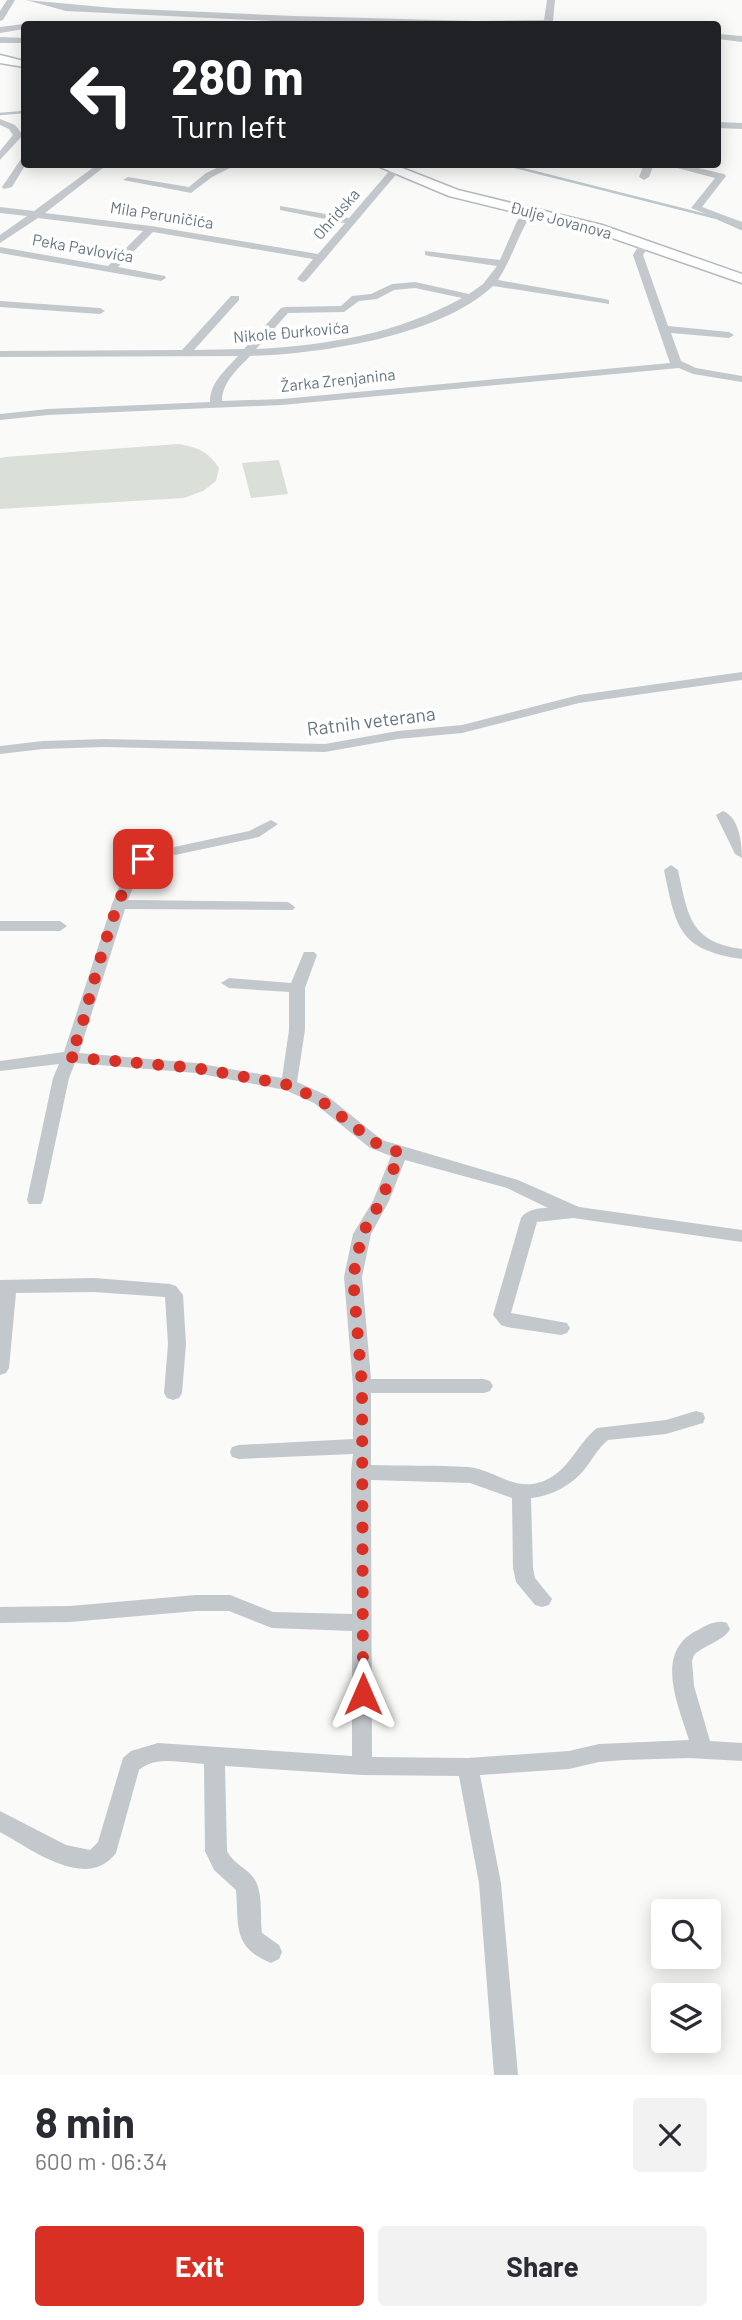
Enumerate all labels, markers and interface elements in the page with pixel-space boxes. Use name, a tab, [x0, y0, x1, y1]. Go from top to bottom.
text: 280 m	[171, 46, 304, 105]
icon: left	[56, 49, 147, 140]
text: Turn left	[171, 106, 288, 144]
street label: Ohridska	[308, 184, 363, 243]
street label: Mila Peruničića	[109, 197, 215, 232]
street label: Đulje Jovanova	[508, 197, 614, 242]
street label: Peka Pavlovića	[31, 229, 135, 266]
street label: Nikole Đurkovića	[232, 317, 350, 346]
street label: Žarka Zrenjanina	[280, 364, 396, 395]
street label: Ratnih veterana	[305, 701, 437, 740]
pin	[113, 829, 173, 889]
icon: arrive	[124, 840, 162, 878]
position arrow	[326, 1657, 400, 1731]
map controls	[651, 1899, 721, 2053]
button: search	[651, 1899, 721, 1969]
button: layers	[651, 1983, 721, 2053]
text: 8 min	[35, 2096, 135, 2146]
button: close	[633, 2098, 707, 2172]
text: 600 m · 06:34	[35, 2147, 168, 2175]
button: Exit	[35, 2226, 364, 2306]
button: Share	[378, 2226, 707, 2306]

